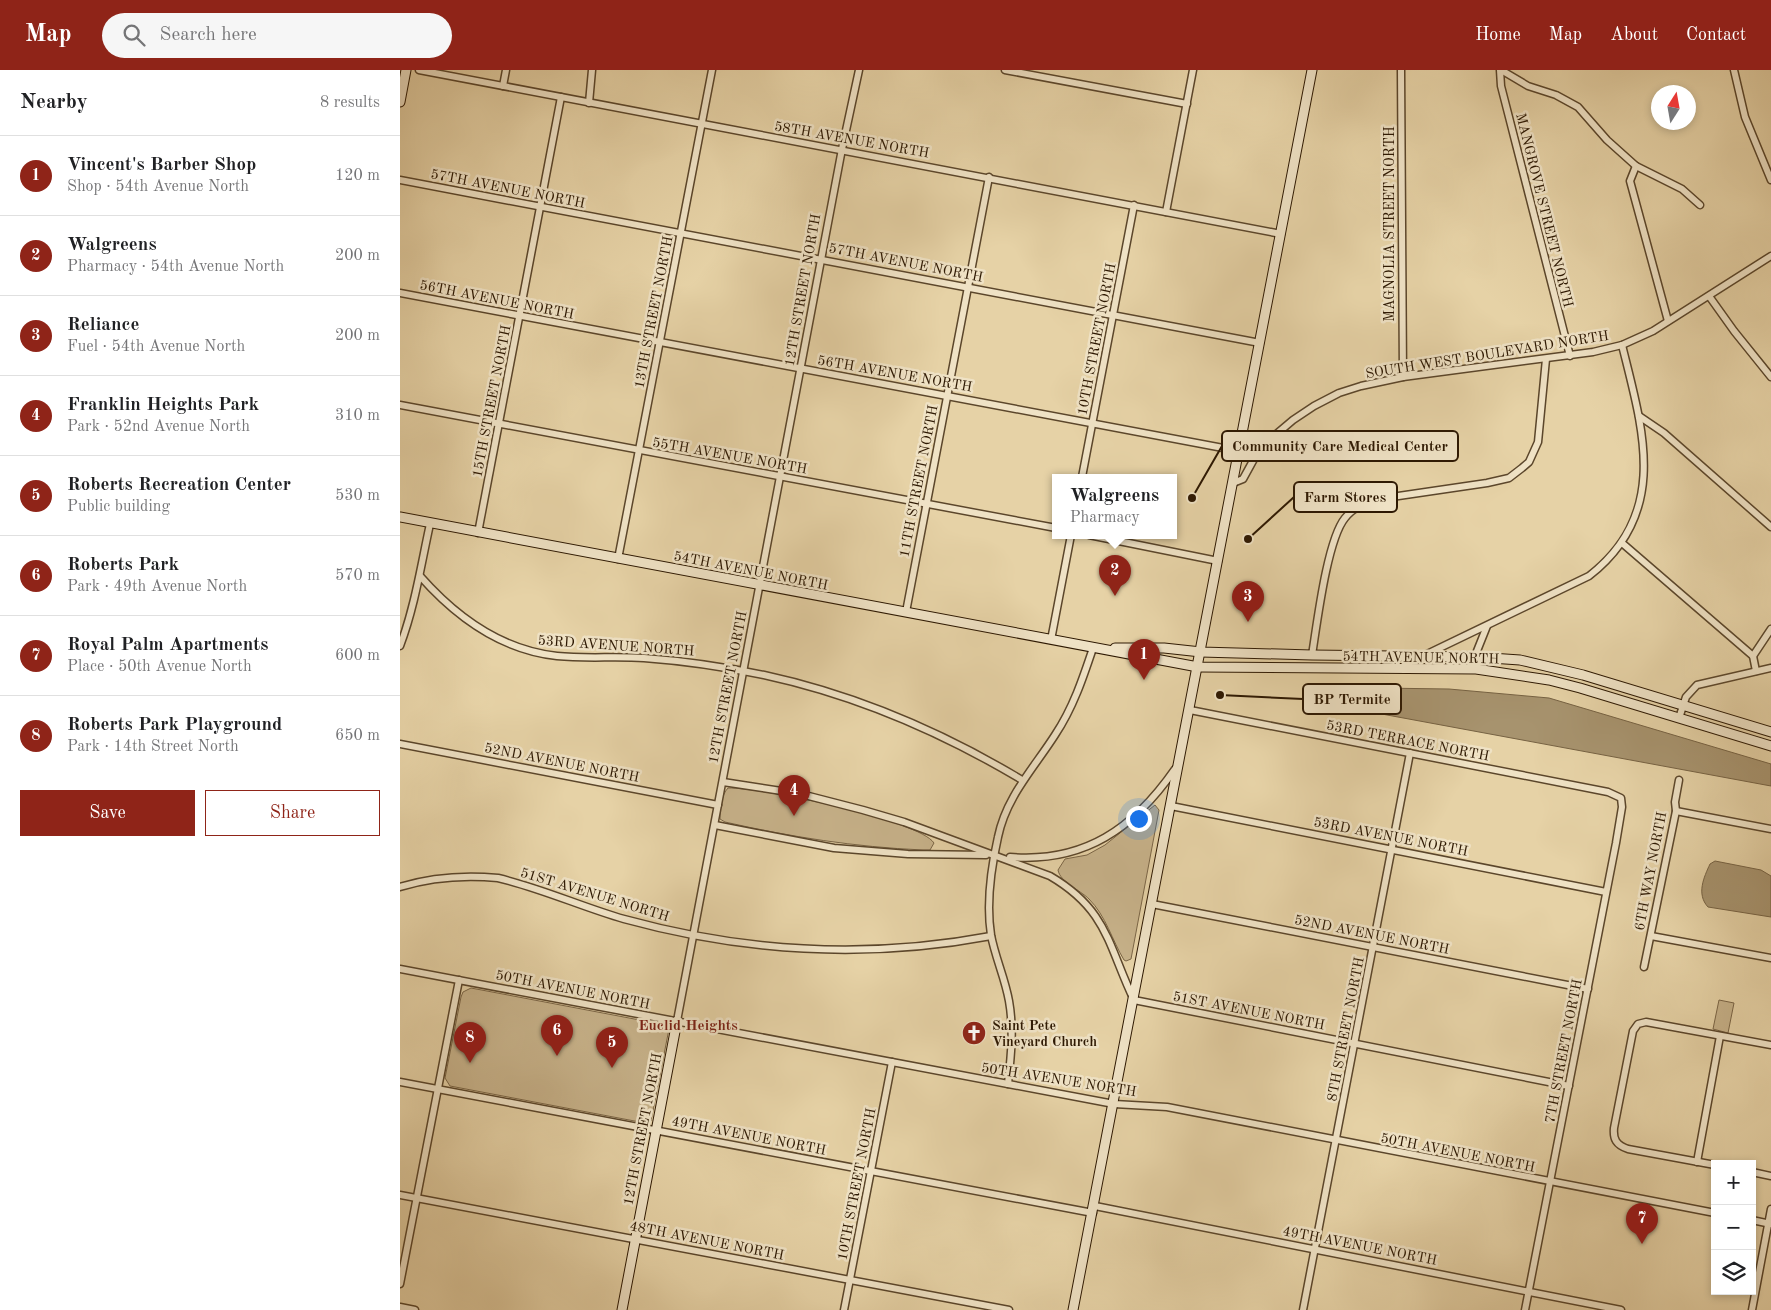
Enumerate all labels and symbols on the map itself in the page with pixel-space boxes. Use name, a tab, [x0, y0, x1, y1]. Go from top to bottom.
north arrow	[1651, 85, 1696, 130]
street label: MANGROVE STREET NORTH	[1513, 112, 1575, 309]
street label: 58TH AVENUE NORTH	[773, 119, 930, 161]
street label: MAGNOLIA STREET NORTH	[1383, 126, 1397, 322]
street label: 57TH AVENUE NORTH	[429, 167, 586, 211]
street label: 12TH STREET NORTH	[783, 213, 823, 368]
street label: 13TH STREET NORTH	[632, 235, 676, 389]
street label: 57TH AVENUE NORTH	[827, 241, 984, 285]
street label: 10TH STREET NORTH	[1075, 262, 1119, 416]
street label: 56TH AVENUE NORTH	[418, 278, 575, 322]
street label: 15TH STREET NORTH	[470, 324, 514, 478]
street label: SOUTH WEST BOULEVARD NORTH	[1364, 329, 1610, 381]
street label: 56TH AVENUE NORTH	[816, 353, 973, 395]
street label: 11TH STREET NORTH	[897, 404, 941, 558]
callout: Community Care Medical Center	[1222, 431, 1458, 461]
street label: 55TH AVENUE NORTH	[651, 435, 808, 477]
text: Community Care Medical Center	[1232, 440, 1449, 455]
callout: Farm Stores	[1294, 482, 1397, 512]
text: Farm Stores	[1304, 491, 1386, 506]
street label: 54TH AVENUE NORTH	[672, 549, 829, 593]
pin: 2	[1099, 555, 1131, 596]
pin: 3	[1232, 581, 1264, 622]
street label: 12TH STREET NORTH	[706, 610, 750, 764]
street label: 53RD AVENUE NORTH	[537, 634, 695, 658]
pin: 1	[1128, 639, 1160, 680]
street label: 54TH AVENUE NORTH	[1342, 650, 1500, 666]
callout: BP Termite	[1303, 684, 1401, 714]
text: BP Termite	[1313, 693, 1391, 708]
street label: 53RD TERRACE NORTH	[1325, 718, 1490, 764]
street label: 52ND AVENUE NORTH	[483, 741, 641, 785]
pin: 4	[778, 775, 810, 816]
your location	[1126, 806, 1152, 832]
street label: 6TH WAY NORTH	[1633, 811, 1669, 932]
street label: 53RD AVENUE NORTH	[1312, 815, 1469, 859]
street label: 51ST AVENUE NORTH	[519, 866, 671, 924]
street label: 52ND AVENUE NORTH	[1293, 913, 1451, 957]
street label: 8TH STREET NORTH	[1325, 956, 1367, 1102]
street label: 50TH AVENUE NORTH	[494, 968, 651, 1012]
street label: 7TH STREET NORTH	[1543, 978, 1585, 1124]
street label: 51ST AVENUE NORTH	[1172, 989, 1326, 1033]
pin: 6	[541, 1015, 573, 1056]
district label: Euclid Heights	[638, 1019, 738, 1034]
place label: Saint Pete Vineyard Church	[992, 1019, 1097, 1049]
church icon: Saint Pete Vineyard Church	[961, 1020, 987, 1046]
pin: 8	[454, 1022, 486, 1063]
pin: 5	[596, 1027, 628, 1068]
street label: 12TH STREET NORTH	[621, 1052, 665, 1206]
street label: 50TH AVENUE NORTH	[980, 1061, 1137, 1099]
street label: 10TH STREET NORTH	[835, 1107, 879, 1261]
street label: 49TH AVENUE NORTH	[670, 1114, 827, 1158]
street label: 50TH AVENUE NORTH	[1379, 1131, 1536, 1175]
pin: 7	[1626, 1203, 1658, 1244]
street label: 48TH AVENUE NORTH	[628, 1219, 785, 1263]
street label: 49TH AVENUE NORTH	[1281, 1224, 1438, 1268]

